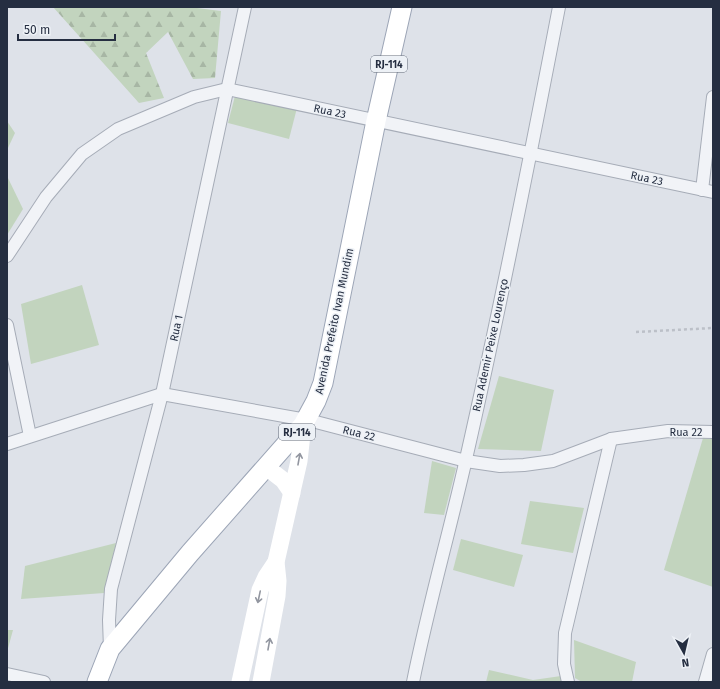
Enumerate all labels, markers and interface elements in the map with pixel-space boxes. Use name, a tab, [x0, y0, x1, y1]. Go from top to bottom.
scale bar	[18, 16, 115, 42]
text: 50 m	[24, 23, 50, 37]
road number: RJ-114	[371, 56, 407, 72]
street label: Rua 23	[312, 102, 347, 121]
street label: Rua 23	[629, 169, 664, 188]
street label: Avenida Prefeito Ivan Mundim	[313, 247, 356, 395]
street label: Rua Ademir Peixe Lourenço	[470, 277, 511, 413]
street label: Rua 1	[167, 314, 186, 343]
street label: Rua 22	[341, 423, 376, 444]
road number: RJ-114	[279, 424, 315, 440]
street label: Rua 22	[670, 426, 702, 439]
one-way arrow	[295, 453, 303, 466]
one-way arrow	[255, 590, 263, 603]
north arrow	[664, 633, 704, 673]
one-way arrow	[265, 638, 273, 651]
text: N	[681, 655, 690, 669]

